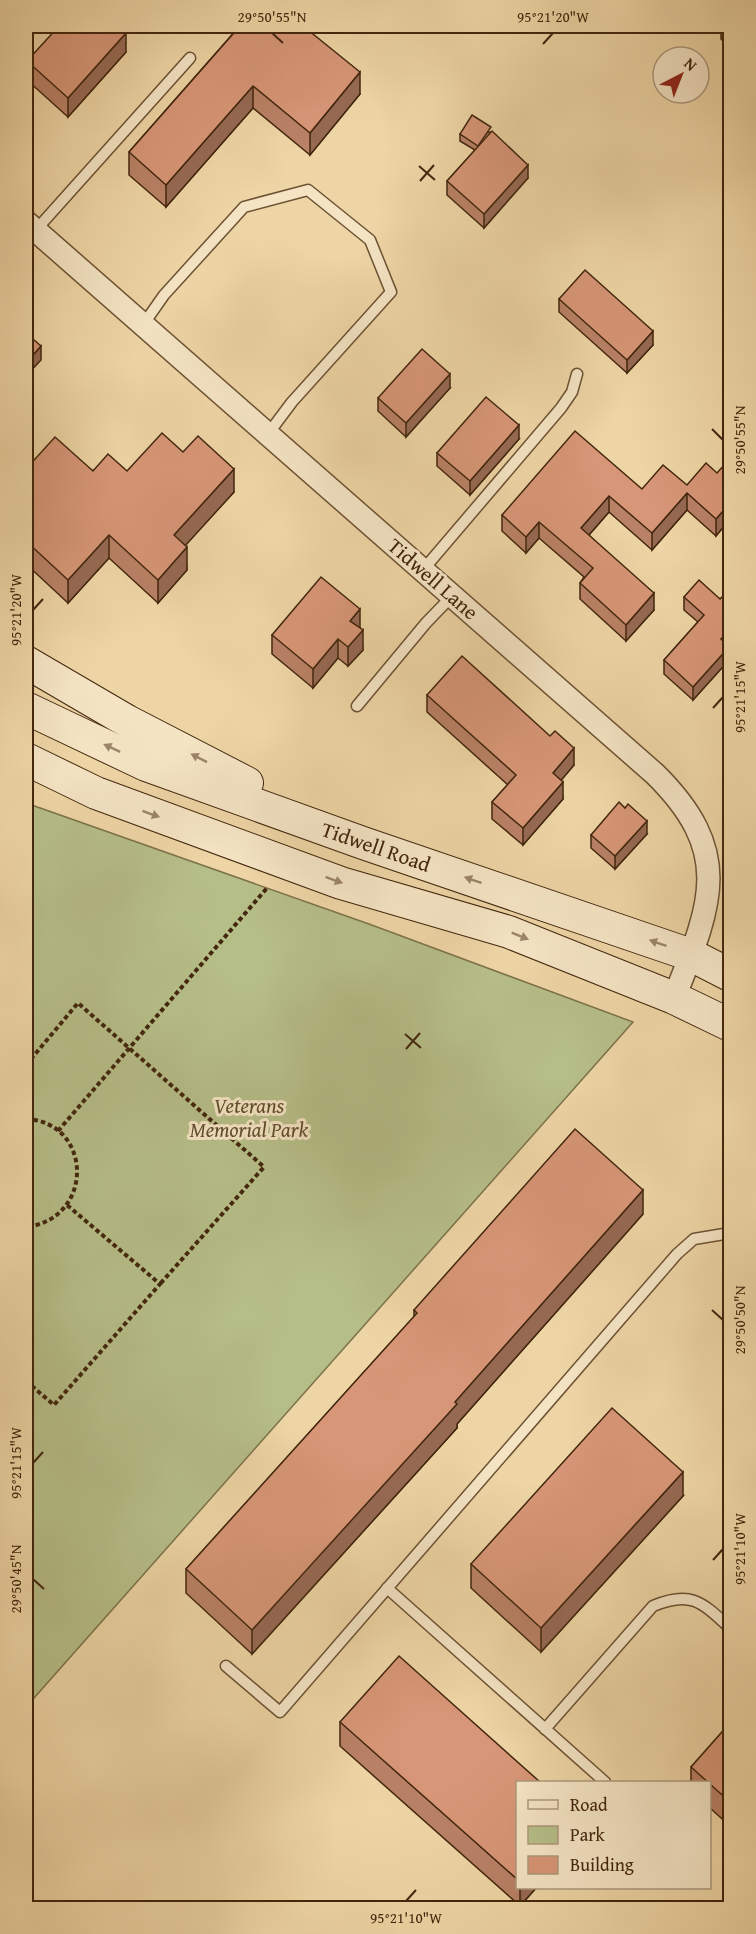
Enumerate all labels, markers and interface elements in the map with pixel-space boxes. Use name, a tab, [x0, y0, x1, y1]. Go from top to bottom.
text: 29°50'55"N	[238, 6, 307, 27]
text: 95°21'20"W	[517, 6, 589, 27]
north arrow	[651, 45, 711, 105]
text: N	[679, 51, 703, 77]
text: 29°50'55"N	[729, 405, 750, 474]
street label: Tidwell Lane	[381, 530, 486, 627]
text: 95°21'20"W	[5, 574, 26, 646]
text: 95°21'15"W	[729, 661, 750, 733]
one-way arrow	[103, 744, 120, 753]
one-way arrow	[190, 754, 208, 764]
one-way arrow	[142, 809, 160, 819]
street label: Tidwell Road	[317, 813, 436, 880]
one-way arrow	[464, 875, 482, 885]
one-way arrow	[325, 876, 343, 886]
one-way arrow	[512, 931, 530, 941]
one-way arrow	[649, 938, 667, 948]
park label: Veterans Memorial Park	[190, 1090, 309, 1145]
text: 29°50'50"N	[729, 1285, 750, 1354]
text: 95°21'15"W	[5, 1427, 26, 1499]
text: 95°21'10"W	[729, 1513, 750, 1585]
text: 29°50'45"N	[5, 1544, 26, 1613]
legend	[516, 1781, 711, 1889]
text: Road	[570, 1791, 608, 1818]
text: Park	[570, 1821, 606, 1848]
text: Building	[570, 1851, 634, 1878]
text: 95°21'10"W	[370, 1907, 442, 1928]

